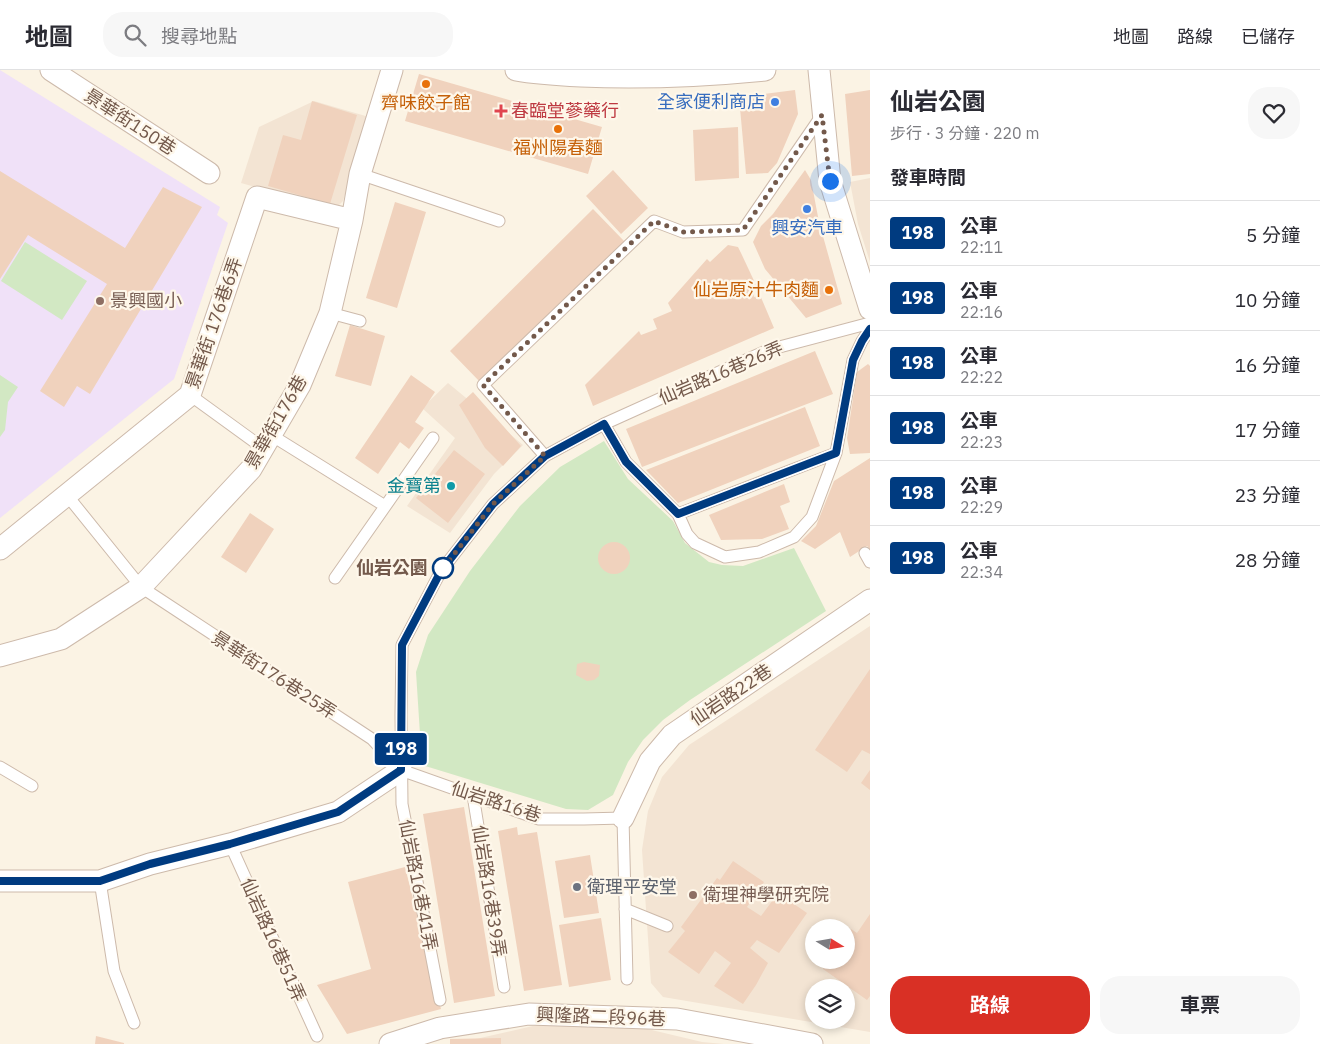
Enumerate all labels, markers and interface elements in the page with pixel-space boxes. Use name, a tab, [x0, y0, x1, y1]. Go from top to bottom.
search box	[103, 12, 453, 57]
text: 地圖	[25, 20, 73, 52]
icon: search	[121, 21, 149, 49]
text: 搜尋地點	[161, 24, 237, 48]
text: 地圖	[1113, 25, 1149, 48]
text: 路線	[1177, 25, 1213, 48]
text: 已儲存	[1241, 25, 1295, 48]
marker: 齊味餃子館	[420, 78, 432, 90]
street label: 景華街150巷	[80, 84, 180, 160]
text: 仙岩公園	[890, 85, 986, 117]
button: heart	[1248, 87, 1300, 139]
place label: 全家便利商店	[657, 90, 765, 113]
place label: 齊味餃子館	[381, 91, 471, 114]
marker: 全家便利商店	[769, 96, 781, 108]
place label: 春臨堂蔘藥行	[511, 99, 619, 122]
marker: 春臨堂蔘藥行	[495, 105, 507, 117]
marker: 福州陽春麵	[552, 123, 564, 135]
text: 步行 · 3 分鐘 · 220 m	[890, 123, 1039, 143]
place label: 福州陽春麵	[513, 136, 603, 159]
text: 發車時間	[890, 165, 966, 189]
your location	[818, 169, 843, 194]
marker: 興安汽車	[801, 203, 813, 215]
text: 公車	[960, 213, 998, 237]
place label: 興安汽車	[771, 216, 843, 239]
text: 198	[901, 221, 934, 244]
text: 5 分鐘	[1246, 223, 1300, 247]
text: 22:11	[960, 237, 1003, 257]
street label: 景華街 176巷6弄	[180, 254, 247, 392]
place label: 仙岩原汁牛肉麵	[693, 278, 819, 301]
text: 公車	[960, 278, 998, 302]
marker: 仙岩原汁牛肉麵	[823, 284, 835, 296]
text: 198	[901, 286, 934, 309]
text: 10 分鐘	[1235, 288, 1300, 312]
place label: 景興國小	[110, 289, 182, 312]
marker: 景興國小	[94, 295, 106, 307]
text: 22:16	[960, 302, 1003, 322]
street label: 仙岩路16巷26弄	[655, 336, 787, 409]
text: 公車	[960, 343, 998, 367]
text: 198	[901, 351, 934, 374]
text: 16 分鐘	[1235, 353, 1300, 377]
text: 22:22	[960, 367, 1003, 387]
street label: 景華街176巷	[240, 371, 312, 473]
text: 公車	[960, 408, 998, 432]
text: 198	[901, 416, 934, 439]
text: 17 分鐘	[1235, 418, 1300, 442]
text: 22:23	[960, 432, 1003, 452]
text: 公車	[960, 473, 998, 497]
place label: 金寶第	[387, 474, 441, 497]
marker: 金寶第	[445, 480, 457, 492]
text: 198	[901, 481, 934, 504]
text: 23 分鐘	[1235, 483, 1300, 507]
text: 22:29	[960, 497, 1003, 517]
text: 公車	[960, 538, 998, 562]
text: 198	[901, 546, 934, 569]
text: 28 分鐘	[1235, 548, 1300, 572]
place label: 仙岩公園	[356, 556, 428, 579]
marker: 仙岩公園	[432, 557, 454, 579]
text: 22:34	[960, 562, 1003, 582]
street label: 景華街176巷25弄	[208, 626, 341, 723]
street label: 仙岩路22巷	[685, 659, 776, 730]
line badge: 198	[372, 733, 430, 765]
text: 198	[385, 737, 417, 760]
street label: 仙岩路16巷	[448, 776, 544, 827]
street label: 仙岩路16巷41弄	[394, 817, 442, 952]
street label: 仙岩路16巷39弄	[468, 823, 511, 959]
street label: 仙岩路16巷51弄	[236, 874, 311, 1005]
place label: 衛理平安堂	[587, 875, 677, 898]
marker: 衛理平安堂	[571, 881, 583, 893]
place label: 衛理神學研究院	[703, 883, 829, 906]
marker: 衛理神學研究院	[687, 889, 699, 901]
north arrow	[805, 919, 855, 969]
map controls	[805, 919, 855, 1029]
button: 路線	[890, 976, 1090, 1034]
button: 車票	[1100, 976, 1300, 1034]
button: layers	[805, 979, 855, 1029]
street label: 興隆路二段96巷	[536, 1003, 666, 1030]

